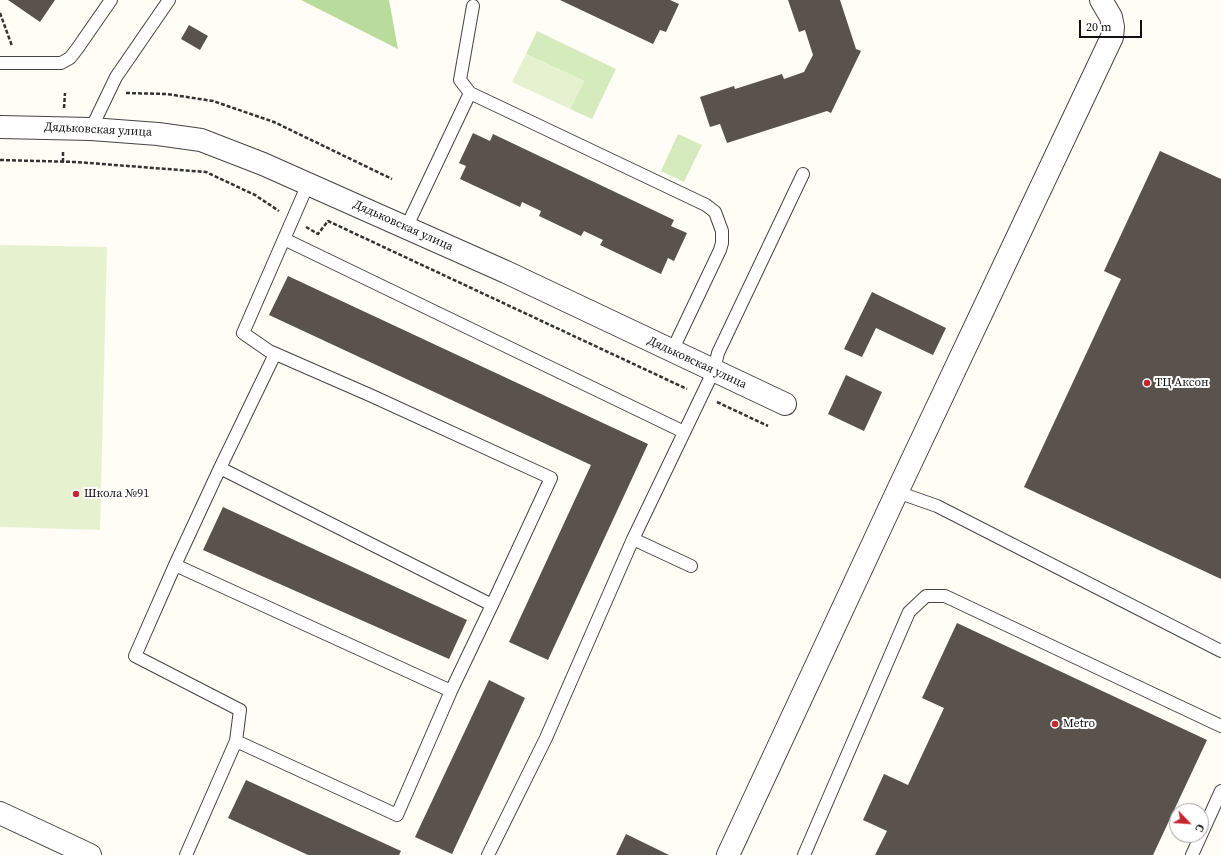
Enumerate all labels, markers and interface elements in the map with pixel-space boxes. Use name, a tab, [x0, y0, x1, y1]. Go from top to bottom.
scale bar	[1081, 12, 1144, 38]
text: 20 m	[1086, 19, 1112, 35]
street label: Дядьковская улица	[44, 120, 152, 140]
street label: Дядьковская улица	[351, 197, 455, 255]
street label: Дядьковская улица	[645, 334, 749, 392]
place label: ТЦ Аксон	[1155, 376, 1209, 390]
marker: ТЦ Аксон	[1142, 378, 1152, 388]
place label: Школа №91	[84, 487, 149, 501]
marker: Школа №91	[71, 489, 81, 499]
place label: Metro	[1063, 717, 1095, 731]
marker: Metro	[1050, 719, 1060, 729]
north arrow	[1169, 803, 1209, 843]
text: С	[1191, 822, 1208, 834]

